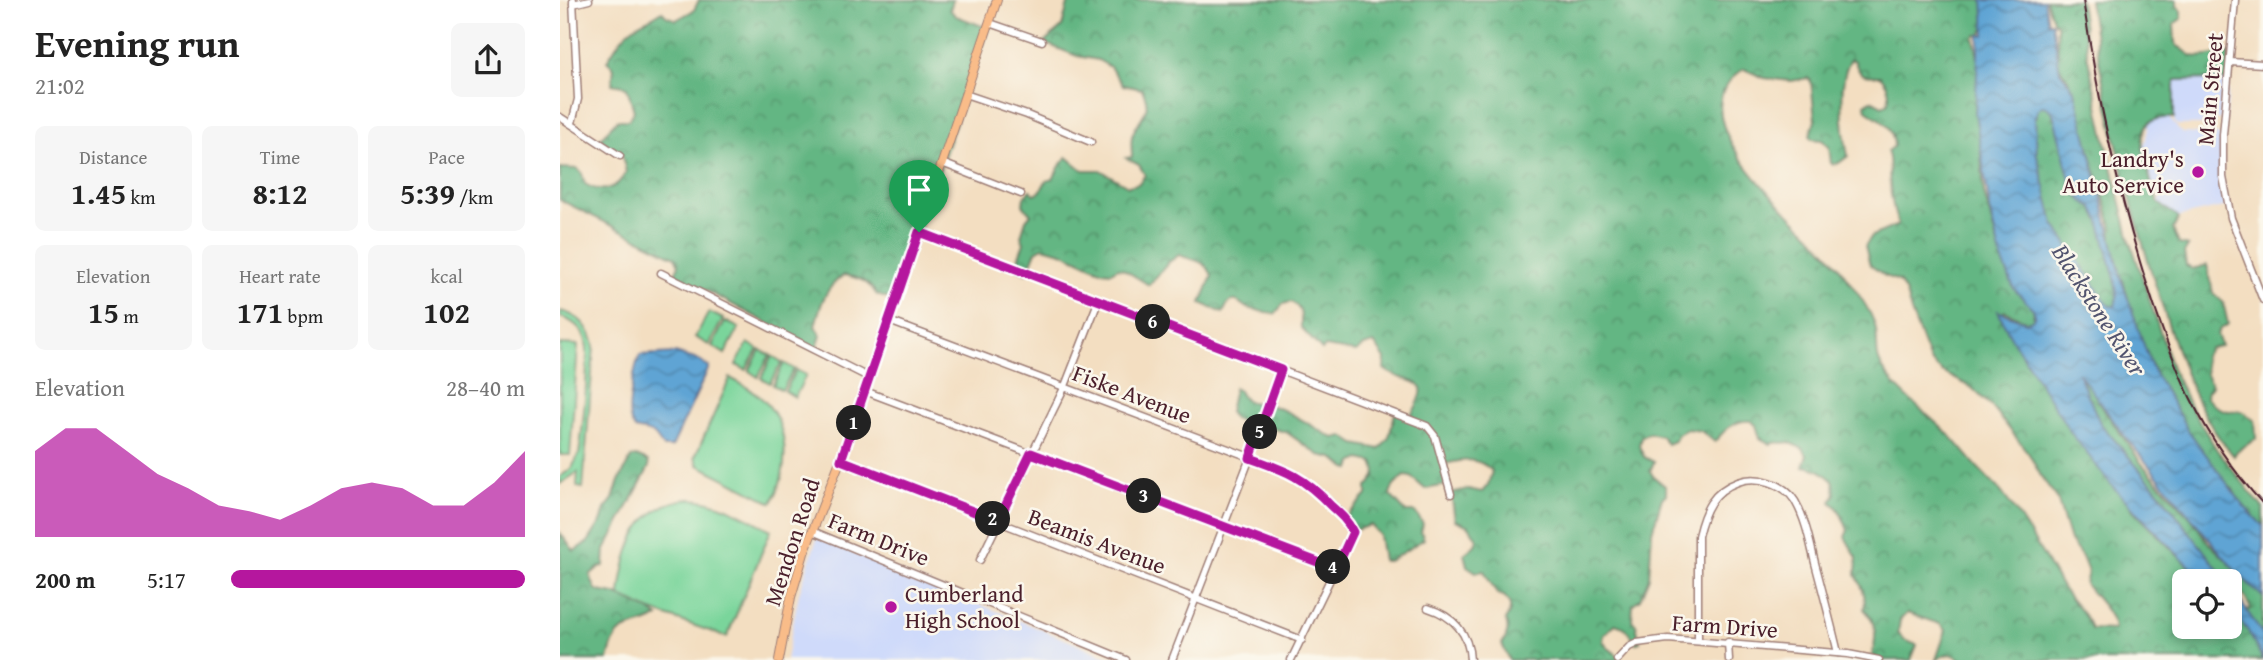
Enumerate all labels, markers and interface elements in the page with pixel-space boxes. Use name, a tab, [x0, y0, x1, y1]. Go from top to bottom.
text: Evening run	[35, 15, 239, 71]
button: share	[451, 23, 525, 97]
street label: Main Street	[2188, 32, 2231, 146]
text: 21:02	[35, 69, 85, 102]
place label: Landry's Auto Service	[2062, 142, 2184, 201]
text: Distance	[79, 143, 147, 171]
text: Time	[260, 143, 300, 171]
text: Pace	[428, 143, 465, 171]
pin	[889, 160, 949, 232]
marker: Landry's Auto Service	[2190, 164, 2206, 180]
text: 1.45	[71, 171, 126, 215]
text: 8:12	[252, 171, 308, 215]
text: 5:39	[400, 171, 455, 215]
icon: arrive	[900, 171, 938, 209]
text: km	[126, 183, 156, 211]
text: /km	[455, 183, 493, 211]
water label: Blackstone River	[2043, 236, 2156, 383]
text: Elevation	[76, 262, 151, 290]
text: Heart rate	[239, 262, 321, 290]
text: kcal	[430, 262, 463, 290]
text: 15	[88, 290, 119, 334]
text: 171	[237, 290, 283, 334]
text: 102	[423, 290, 470, 334]
text: m	[119, 302, 139, 330]
text: bpm	[283, 302, 323, 330]
pin: 6	[1136, 304, 1170, 340]
text: 6	[1148, 307, 1157, 335]
street label: Fiske Avenue	[1068, 356, 1196, 431]
text: Elevation	[35, 371, 125, 404]
text: 28–40 m	[446, 371, 525, 404]
pin: 1	[836, 406, 872, 440]
text: 1	[849, 408, 858, 436]
pin: 5	[1242, 414, 1278, 450]
text: 5	[1255, 417, 1264, 445]
street label: Mendon Road	[755, 473, 828, 610]
pin: 3	[1126, 478, 1162, 514]
text: 3	[1139, 481, 1148, 509]
street label: Beamis Avenue	[1024, 499, 1171, 582]
pin: 2	[976, 502, 1010, 536]
street label: Farm Drive	[824, 503, 935, 574]
text: 2	[988, 504, 997, 532]
pin: 4	[1316, 550, 1350, 584]
text: 4	[1328, 552, 1337, 580]
text: 200 m	[35, 563, 96, 596]
text: 5:17	[147, 563, 186, 596]
map controls	[2172, 569, 2242, 639]
button: locate	[2172, 569, 2242, 639]
place label: Cumberland High School	[905, 577, 1024, 636]
marker: Cumberland High School	[883, 599, 899, 615]
street label: Farm Drive	[1671, 605, 1779, 646]

